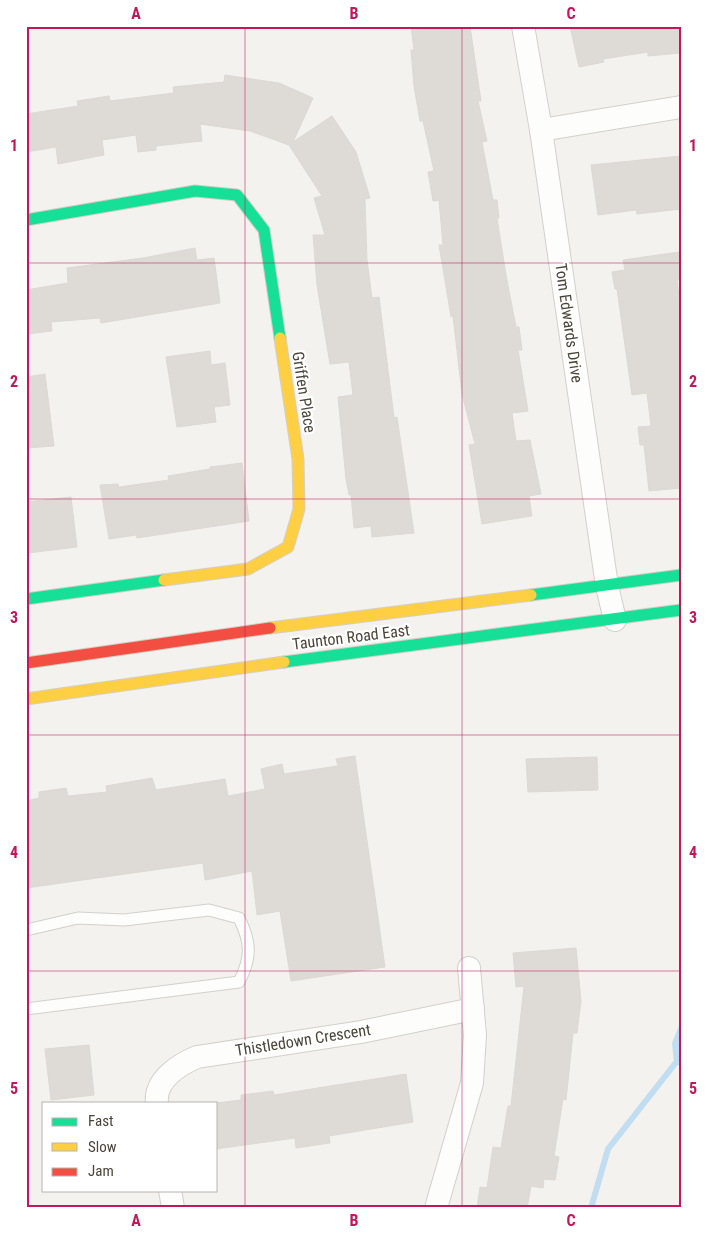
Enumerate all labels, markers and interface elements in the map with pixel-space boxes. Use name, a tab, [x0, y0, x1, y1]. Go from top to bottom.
text: A	[131, 4, 141, 23]
text: B	[350, 4, 359, 23]
text: C	[566, 4, 576, 23]
text: 1	[10, 136, 18, 155]
text: 1	[689, 136, 697, 155]
street label: Tom Edwards Drive	[551, 262, 587, 384]
street label: Griffen Place	[288, 350, 320, 434]
text: 2	[10, 372, 18, 391]
text: 2	[689, 372, 697, 391]
text: 3	[10, 608, 18, 627]
text: 3	[689, 608, 697, 627]
street label: Taunton Road East	[291, 620, 411, 654]
text: 4	[10, 843, 18, 862]
text: 4	[689, 843, 697, 862]
street label: Thistledown Crescent	[234, 1020, 372, 1060]
text: 5	[10, 1079, 18, 1098]
text: 5	[689, 1079, 697, 1098]
legend	[42, 1102, 218, 1192]
text: Fast	[88, 1112, 113, 1130]
text: Slow	[88, 1138, 117, 1156]
text: Jam	[88, 1162, 114, 1180]
text: A	[131, 1211, 141, 1230]
text: B	[350, 1211, 359, 1230]
text: C	[566, 1211, 576, 1230]

